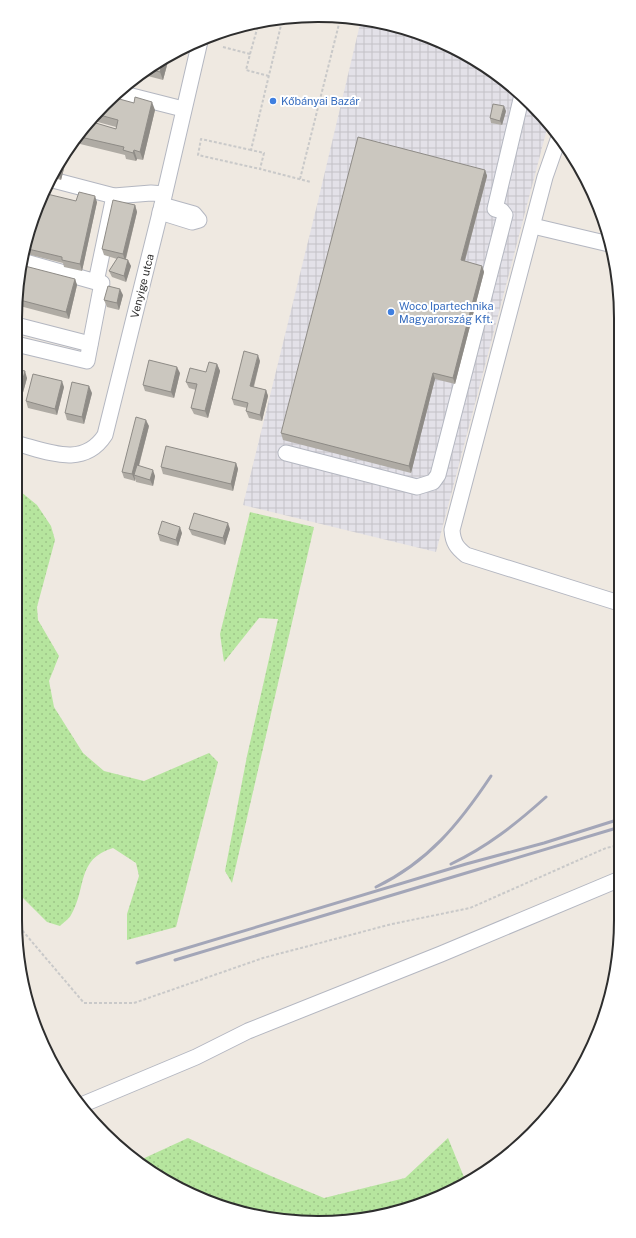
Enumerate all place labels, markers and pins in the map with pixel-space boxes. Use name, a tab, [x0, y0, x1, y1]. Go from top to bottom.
place label: Kőbányai Bazár	[281, 95, 360, 107]
marker: Kőbányai Bazár	[268, 96, 278, 106]
place label: Woco Ipartechnika Magyarország Kft.	[399, 300, 494, 325]
marker: Woco Ipartechnika Magyarország Kft.	[386, 307, 396, 317]

